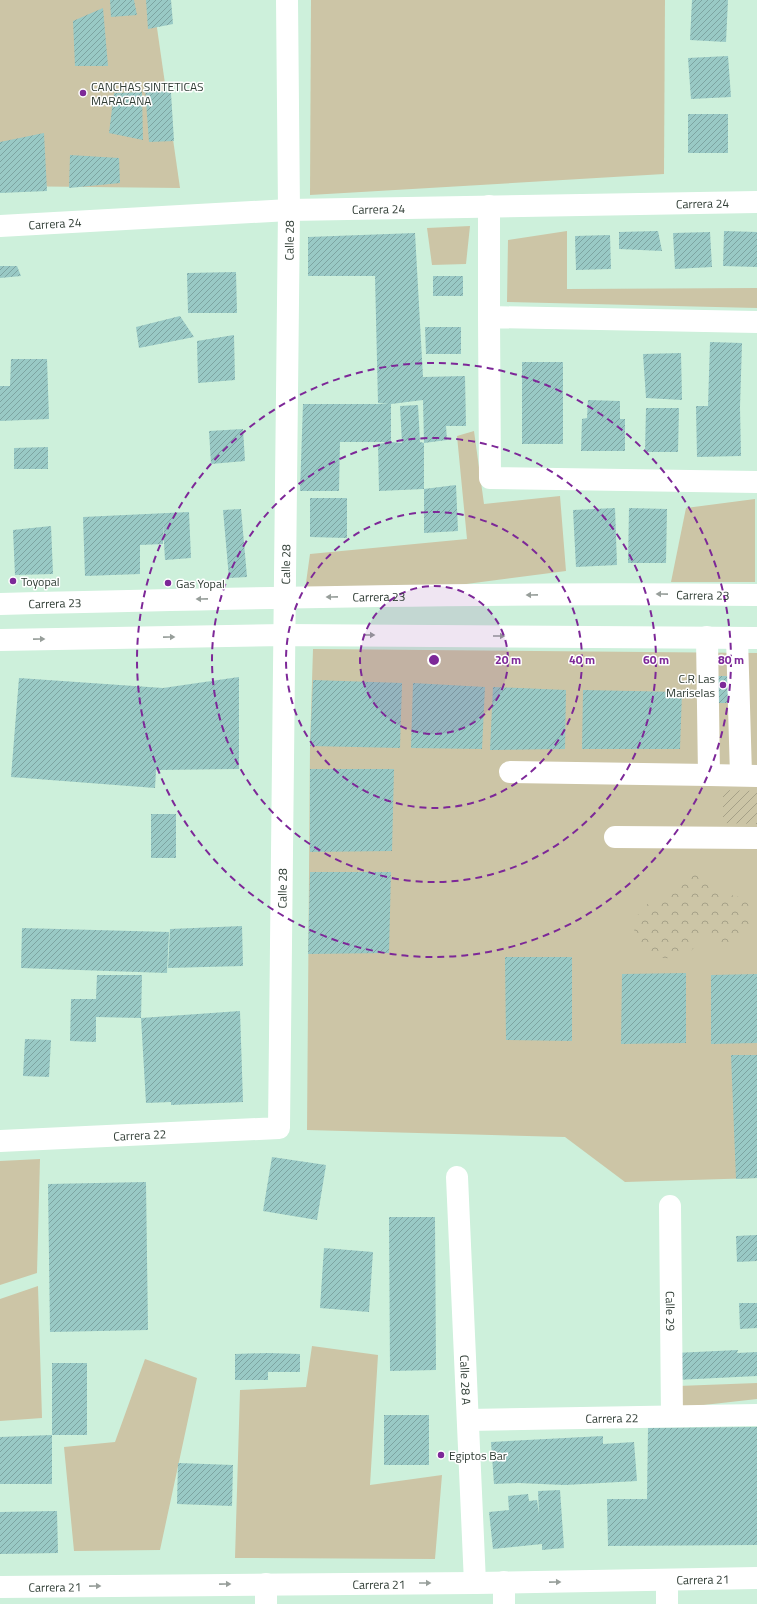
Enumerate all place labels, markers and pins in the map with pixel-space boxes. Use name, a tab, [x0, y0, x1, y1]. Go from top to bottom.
place label: CANCHAS SINTETICAS MARACANA	[91, 77, 204, 110]
marker: CANCHAS SINTETICAS MARACANA	[78, 88, 88, 98]
place label: Toyopal	[21, 572, 60, 591]
place label: Gas Yopal	[176, 574, 225, 593]
marker: Toyopal	[8, 576, 18, 586]
marker: Gas Yopal	[163, 578, 173, 588]
centre of rings	[427, 653, 441, 667]
place label: C.R Las Mariselas	[666, 669, 715, 702]
marker: C.R Las Mariselas	[718, 680, 728, 690]
place label: Egiptos Bar	[449, 1446, 507, 1465]
marker: Egiptos Bar	[436, 1450, 446, 1460]

